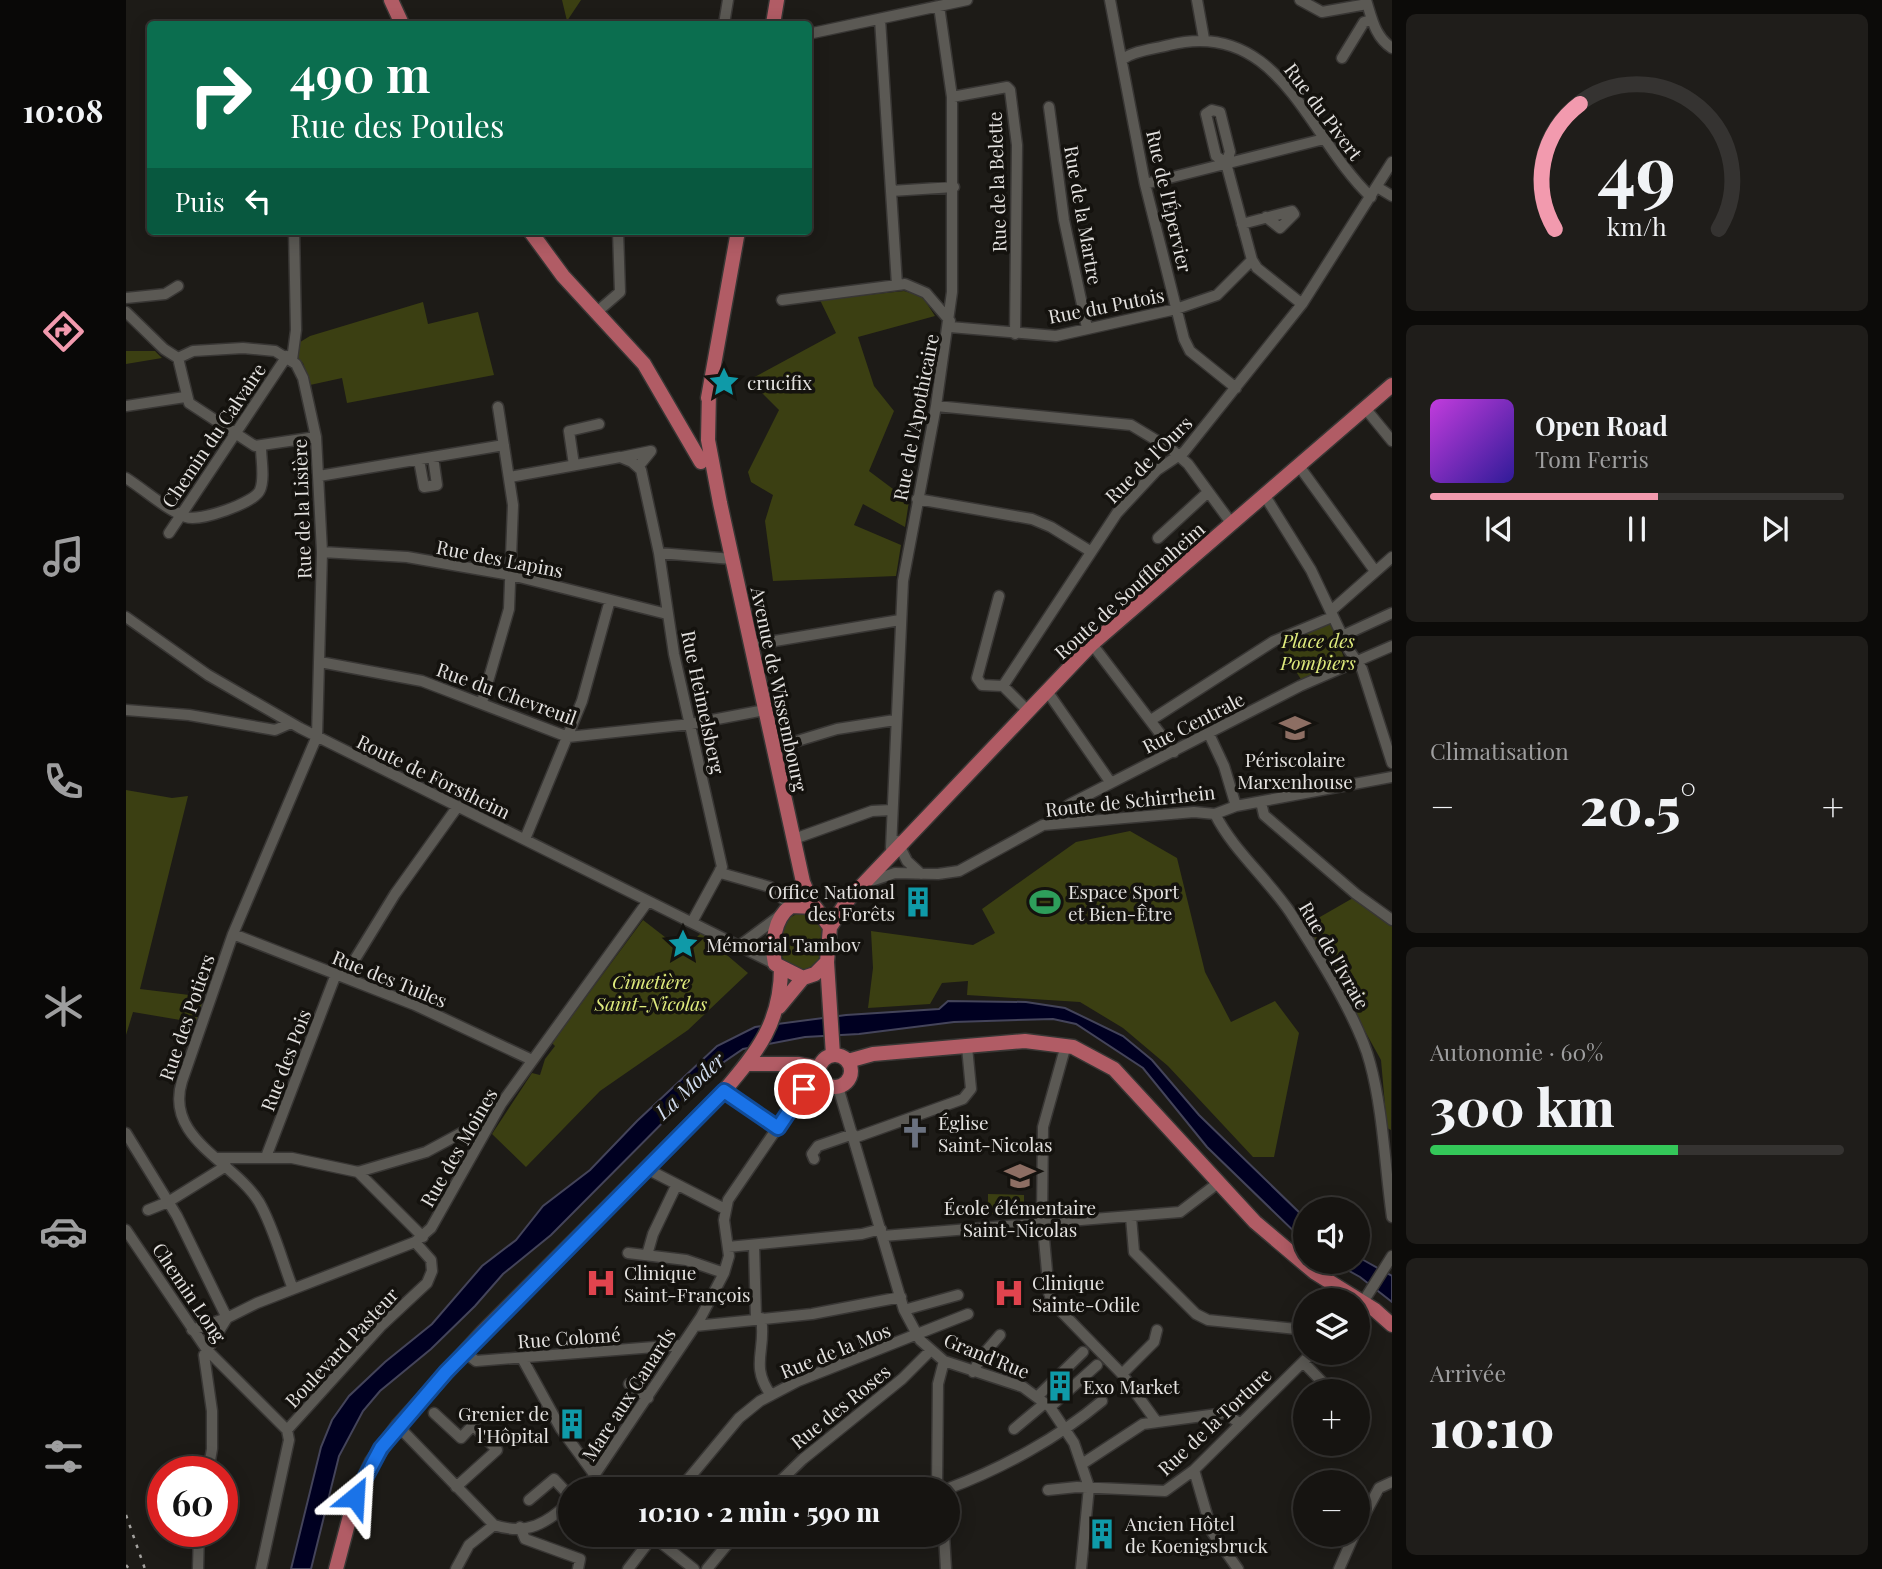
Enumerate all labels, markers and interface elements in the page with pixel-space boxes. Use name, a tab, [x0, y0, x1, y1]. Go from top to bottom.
text: 490 m	[290, 40, 430, 105]
icon: right	[175, 49, 266, 140]
street label: Rue du Pivert	[1279, 57, 1369, 165]
text: 10:08	[23, 88, 103, 131]
text: Rue des Poules	[290, 103, 504, 146]
street label: Rue de la Belette	[981, 111, 1011, 253]
text: 49	[1598, 120, 1676, 217]
street label: Rue de l'Épervier	[1141, 127, 1199, 275]
street label: Rue de la Martre	[1059, 143, 1109, 287]
icon: left	[239, 182, 277, 220]
text: Puis	[175, 184, 225, 219]
text: km/h	[1607, 208, 1667, 241]
street label: Rue du Putois	[1046, 281, 1166, 329]
icon: directions	[39, 307, 88, 356]
street label: Rue de l'Apothicaire	[886, 331, 944, 503]
street label: Chemin du Calvaire	[155, 358, 271, 512]
place icon: crucifix	[707, 365, 741, 399]
place label: crucifix	[747, 369, 812, 395]
text: Open Road	[1535, 408, 1668, 443]
street label: Rue de l'Ours	[1099, 410, 1197, 508]
street label: Rue de la Lisière	[286, 439, 316, 579]
text: Tom Ferris	[1535, 443, 1649, 474]
icon: previous	[1480, 510, 1518, 548]
icon: pause	[1618, 510, 1656, 548]
icon: next	[1756, 510, 1794, 548]
street label: Route de Soufflenheim	[1048, 515, 1210, 665]
icon: music	[39, 532, 88, 581]
street label: Rue des Lapins	[434, 533, 566, 583]
street label: Avenue de Wissembourg	[745, 583, 814, 794]
park label: Place des Pompiers	[1279, 627, 1356, 675]
street label: Rue Heimelsberg	[676, 628, 732, 776]
street label: Rue du Chevreuil	[433, 656, 581, 731]
street label: Rue Centrale	[1138, 685, 1248, 759]
school or university icon: Périscolaire Marxenhouse	[1278, 711, 1312, 745]
street label: Route de Forstheim	[353, 728, 515, 825]
text: Climatisation	[1430, 735, 1569, 766]
place label: Périscolaire Marxenhouse	[1237, 746, 1353, 794]
icon: phone	[39, 757, 88, 806]
text: 20.5°	[1580, 770, 1696, 839]
street label: Route de Schirrhein	[1044, 778, 1217, 822]
text: −	[1430, 780, 1455, 831]
text: +	[1822, 780, 1844, 831]
place label: Office National des Forêts	[768, 878, 896, 926]
place label: Espace Sport et Bien-Être	[1068, 878, 1179, 926]
building icon: Office National des Forêts	[901, 885, 935, 919]
sports icon: Espace Sport et Bien-Être	[1028, 885, 1062, 919]
street label: Rue de l'Ivraie	[1294, 896, 1376, 1014]
place icon: Mémorial Tambov	[666, 927, 700, 961]
place label: Mémorial Tambov	[706, 931, 861, 957]
street label: Rue des Tuiles	[329, 943, 451, 1013]
street label: Rue des Potiers	[152, 950, 220, 1084]
park label: Cimetière Saint-Nicolas	[594, 968, 707, 1016]
icon: climate	[39, 982, 88, 1031]
street label: Rue des Pois	[254, 1005, 316, 1115]
text: Autonomie · 60%	[1430, 1036, 1603, 1067]
water label: La Moder	[647, 1045, 731, 1125]
pin	[774, 1059, 834, 1119]
icon: arrive	[785, 1070, 823, 1108]
text: 300 km	[1430, 1071, 1615, 1140]
street label: Rue des Moines	[413, 1083, 503, 1211]
place label: Église Saint-Nicolas	[938, 1109, 1052, 1157]
church icon: Église Saint-Nicolas	[898, 1116, 932, 1150]
school or university icon: École élémentaire Saint-Nicolas	[1003, 1159, 1037, 1193]
place label: École élémentaire Saint-Nicolas	[944, 1194, 1096, 1242]
map controls	[1293, 1197, 1370, 1547]
button: sound	[1293, 1197, 1370, 1274]
icon: car	[39, 1207, 88, 1256]
street label: Chemin Long	[147, 1237, 233, 1347]
place label: Clinique Saint-François	[624, 1259, 751, 1307]
hospital icon: Clinique Saint-François	[584, 1266, 618, 1300]
place label: Clinique Sainte-Odile	[1032, 1269, 1140, 1317]
hospital icon: Clinique Sainte-Odile	[992, 1276, 1026, 1310]
street label: Boulevard Pasteur	[279, 1281, 404, 1413]
button: layers	[1293, 1288, 1370, 1365]
street label: Rue de la Mos	[776, 1316, 894, 1384]
street label: Rue Colomé	[517, 1320, 621, 1354]
street label: Mare aux Canards	[575, 1322, 681, 1466]
street label: Grand'Rue	[940, 1326, 1034, 1384]
text: Arrivée	[1430, 1357, 1506, 1388]
street label: Rue des Roses	[785, 1358, 895, 1454]
street label: Rue de la Torture	[1151, 1361, 1277, 1481]
building icon: Exo Market	[1043, 1369, 1077, 1403]
place label: Exo Market	[1083, 1373, 1180, 1399]
button: +	[1293, 1379, 1370, 1456]
text: 10:10	[1430, 1392, 1555, 1461]
place label: Grenier de l'Hôpital	[458, 1400, 550, 1448]
building icon: Grenier de l'Hôpital	[555, 1407, 589, 1441]
icon: filters	[39, 1432, 88, 1481]
speed limit sign: 60	[147, 1456, 238, 1547]
position arrow	[318, 1460, 392, 1534]
button: −	[1293, 1470, 1370, 1547]
text: 10:10 · 2 min · 590 m	[638, 1494, 880, 1529]
place label: Ancien Hôtel de Koenigsbruck	[1124, 1510, 1269, 1558]
building icon: Ancien Hôtel de Koenigsbruck	[1085, 1517, 1119, 1551]

